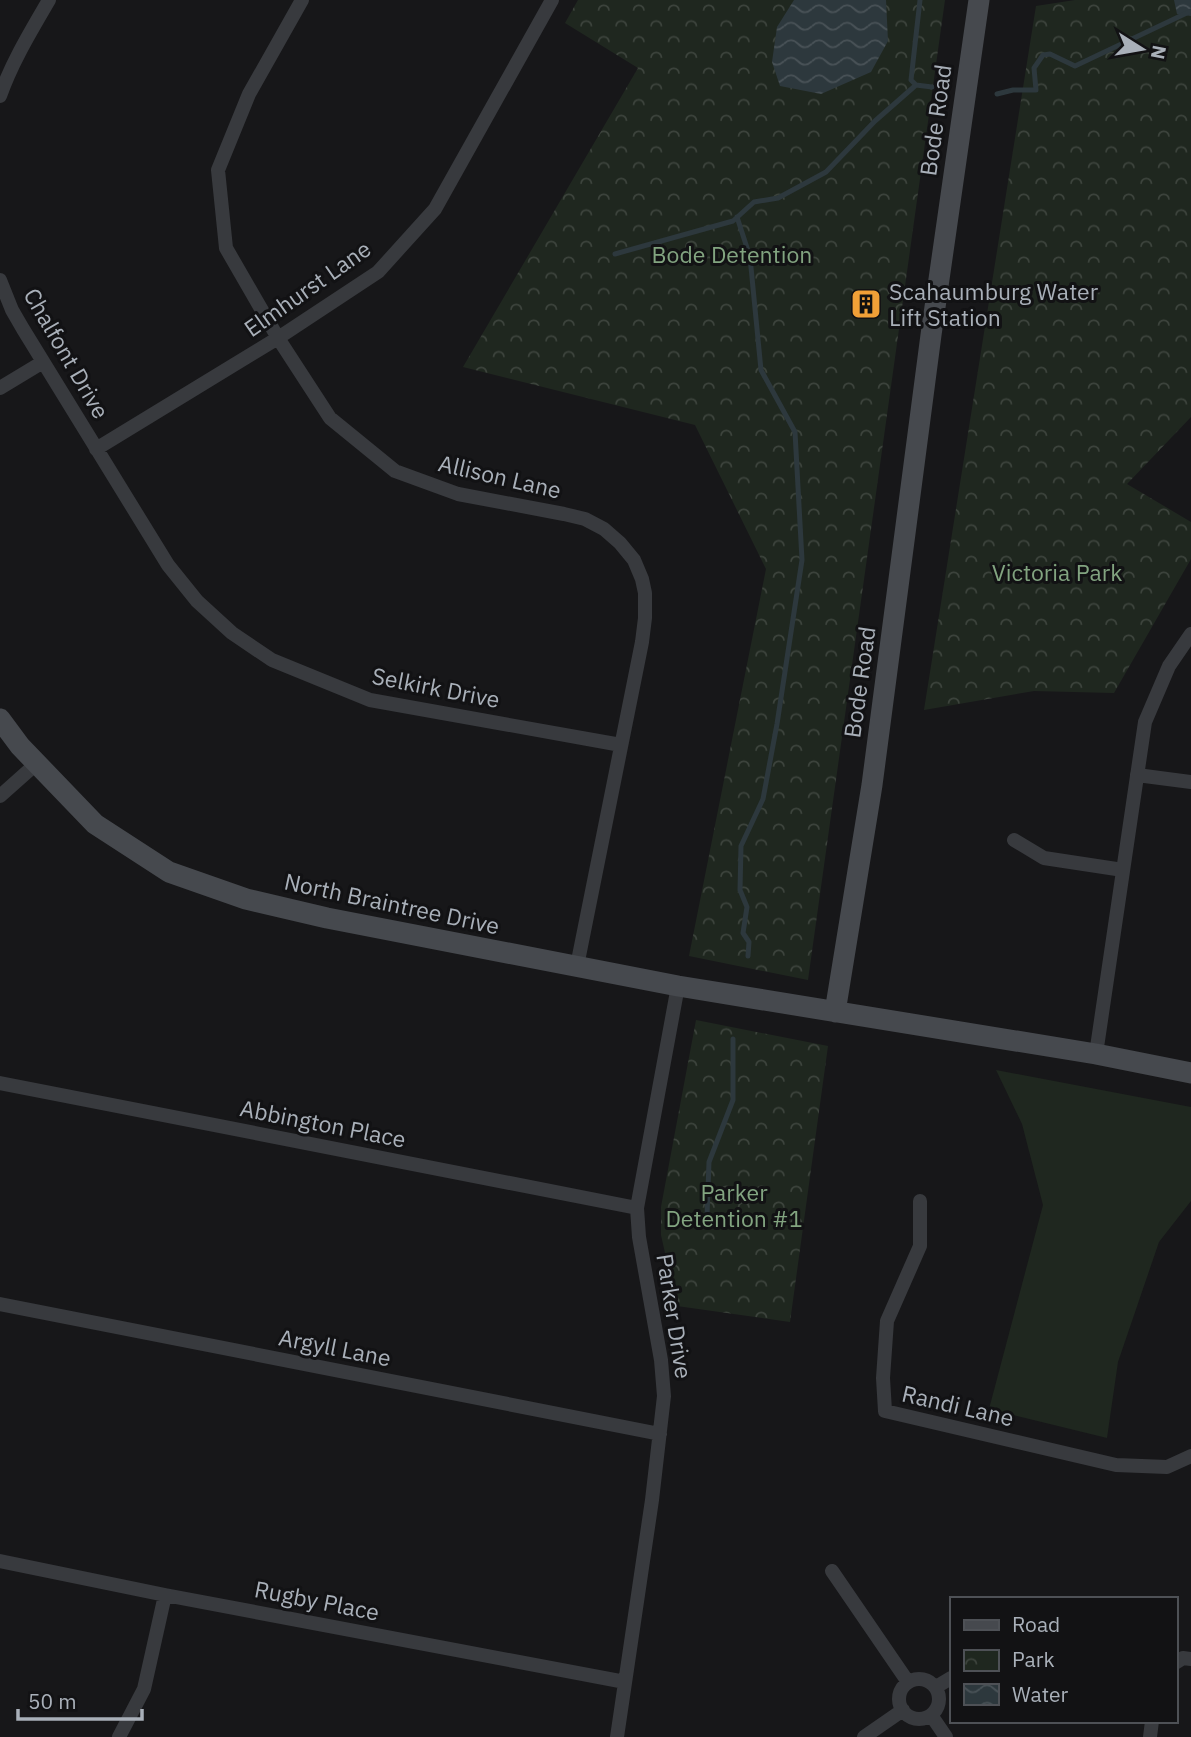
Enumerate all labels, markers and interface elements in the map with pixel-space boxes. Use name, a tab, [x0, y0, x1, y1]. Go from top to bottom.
north arrow	[1107, 14, 1177, 84]
text: N	[1146, 43, 1172, 61]
street label: Bode Road	[912, 62, 958, 178]
street label: Elmhurst Lane	[238, 233, 376, 343]
park label: Bode Detention	[652, 239, 812, 269]
place label: Scahaumburg Water Lift Station	[889, 276, 1099, 332]
street label: Chalfont Drive	[17, 282, 117, 424]
building icon: Scahaumburg Water Lift Station	[849, 287, 883, 321]
street label: Allison Lane	[436, 447, 564, 505]
park label: Victoria Park	[992, 557, 1122, 587]
street label: Bode Road	[836, 624, 882, 740]
street label: Selkirk Drive	[370, 660, 502, 714]
street label: North Braintree Drive	[282, 866, 502, 940]
street label: Abbington Place	[238, 1092, 408, 1154]
park label: Parker Detention #1	[665, 1177, 803, 1233]
street label: Parker Drive	[650, 1251, 700, 1381]
street label: Argyll Lane	[276, 1321, 394, 1373]
street label: Randi Lane	[899, 1378, 1017, 1432]
street label: Rugby Place	[252, 1573, 382, 1627]
legend	[950, 1597, 1177, 1723]
text: Road	[1012, 1610, 1060, 1638]
text: Park	[1012, 1645, 1055, 1673]
scale bar	[18, 1678, 142, 1722]
text: Water	[1012, 1680, 1069, 1708]
text: 50 m	[28, 1687, 77, 1715]

